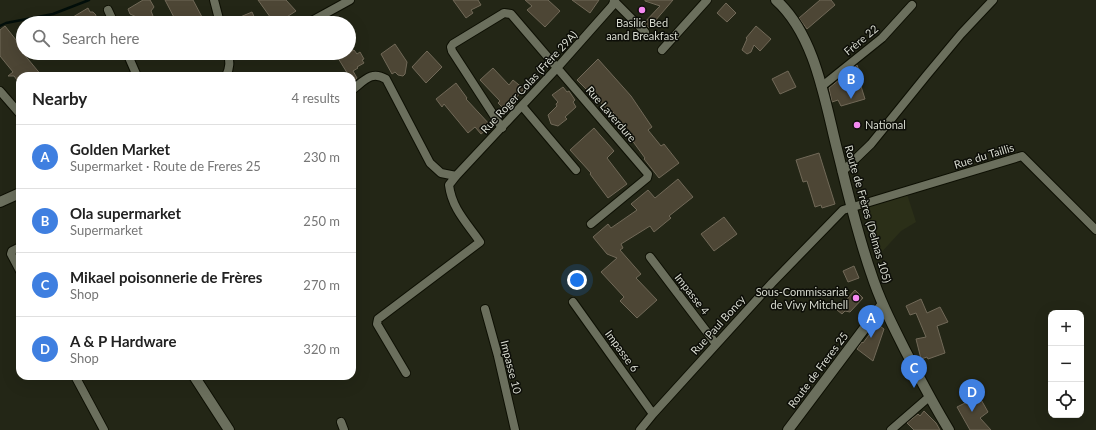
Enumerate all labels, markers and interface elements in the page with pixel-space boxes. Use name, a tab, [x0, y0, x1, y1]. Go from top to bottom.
marker: Basilic Bed aand Breakfast	[637, 5, 647, 15]
search box	[16, 16, 356, 60]
place label: Basilic Bed aand Breakfast	[606, 16, 678, 42]
street label: Frère 22	[841, 22, 880, 58]
icon: search	[30, 27, 52, 49]
street label: Rue Roger Colas (Frère 29A)	[478, 28, 580, 136]
text: Search here	[62, 29, 139, 47]
pin: B	[838, 66, 864, 99]
street label: Rue Laverdure	[584, 83, 639, 144]
text: Nearby	[32, 88, 87, 109]
text: 4 results	[292, 90, 340, 106]
place label: National	[865, 118, 906, 131]
marker: National	[852, 120, 862, 130]
text: Golden Market	[70, 140, 170, 158]
street label: Rue du Taillis	[952, 140, 1016, 171]
street label: Route de Frères (Delmas 105)	[843, 144, 894, 284]
text: A	[40, 149, 50, 165]
text: 230 m	[303, 149, 340, 165]
text: Supermarket · Route de Freres 25	[70, 158, 261, 174]
text: Ola supermarket	[70, 204, 181, 222]
text: B	[41, 213, 49, 229]
text: 250 m	[303, 213, 340, 229]
text: Supermarket	[70, 222, 143, 238]
text: Mikael poisonnerie de Frères	[70, 268, 262, 286]
your location	[567, 270, 587, 290]
street label: Impasse 4	[672, 271, 713, 317]
text: C	[41, 277, 49, 293]
text: 270 m	[303, 277, 340, 293]
place label: Sous-Commissariat de Vivy Mitchell	[756, 285, 848, 311]
text: Shop	[70, 286, 99, 302]
street label: Rue Paul Boncy	[688, 292, 748, 357]
marker: Sous-Commissariat de Vivy Mitchell	[851, 293, 861, 303]
pin: A	[858, 305, 884, 338]
map controls	[1048, 310, 1084, 418]
button: +	[1048, 310, 1084, 346]
street label: Impasse 6	[603, 327, 642, 374]
street label: Route de Freres 25	[785, 329, 850, 410]
text: A & P Hardware	[70, 332, 176, 350]
street label: Impasse 10	[499, 339, 525, 396]
text: D	[40, 341, 50, 357]
text: 320 m	[303, 341, 340, 357]
button: −	[1048, 346, 1084, 382]
text: Shop	[70, 350, 99, 366]
pin: C	[901, 355, 927, 388]
pin: D	[959, 379, 985, 412]
button: locate	[1048, 382, 1084, 418]

